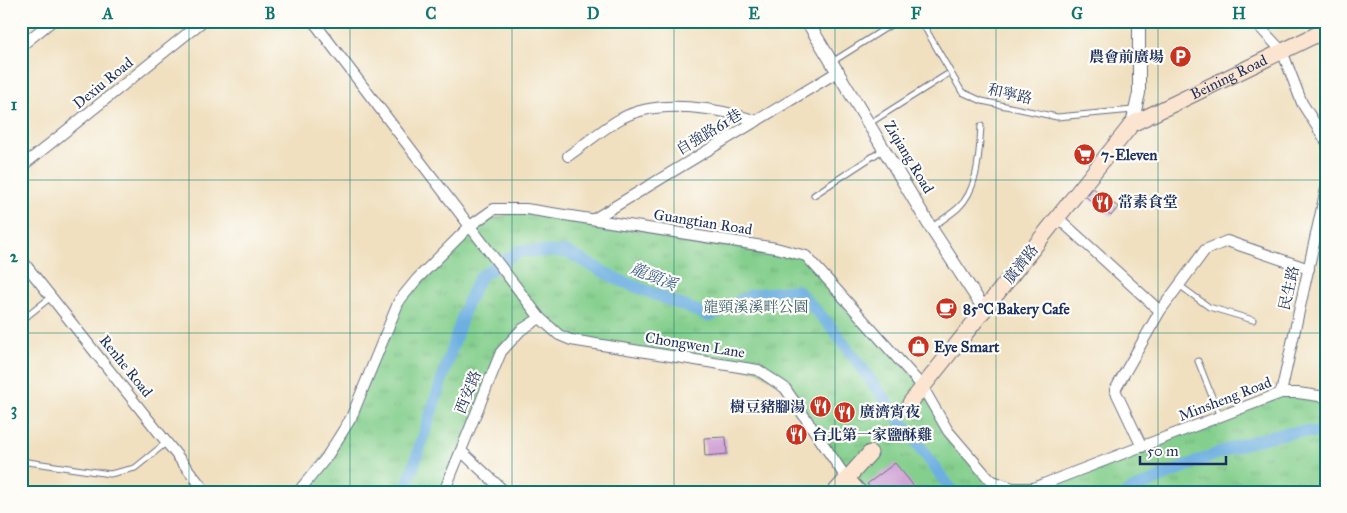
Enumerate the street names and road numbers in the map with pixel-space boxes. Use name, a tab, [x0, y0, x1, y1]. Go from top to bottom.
street label: Beining Road	[1187, 51, 1270, 103]
street label: Dexiu Road	[69, 53, 137, 113]
street label: 和寧路	[986, 80, 1034, 108]
street label: 自強路61巷	[673, 105, 745, 159]
street label: Ziqiang Road	[879, 118, 938, 197]
street label: Guangtian Road	[652, 205, 754, 239]
street label: 廣濟路	[1000, 241, 1042, 287]
street label: 民生路	[1275, 264, 1303, 312]
street label: Chongwen Lane	[644, 328, 746, 362]
street label: Renhe Road	[96, 331, 157, 401]
street label: 西安路	[451, 368, 485, 416]
street label: Minsheng Road	[1176, 373, 1274, 425]

